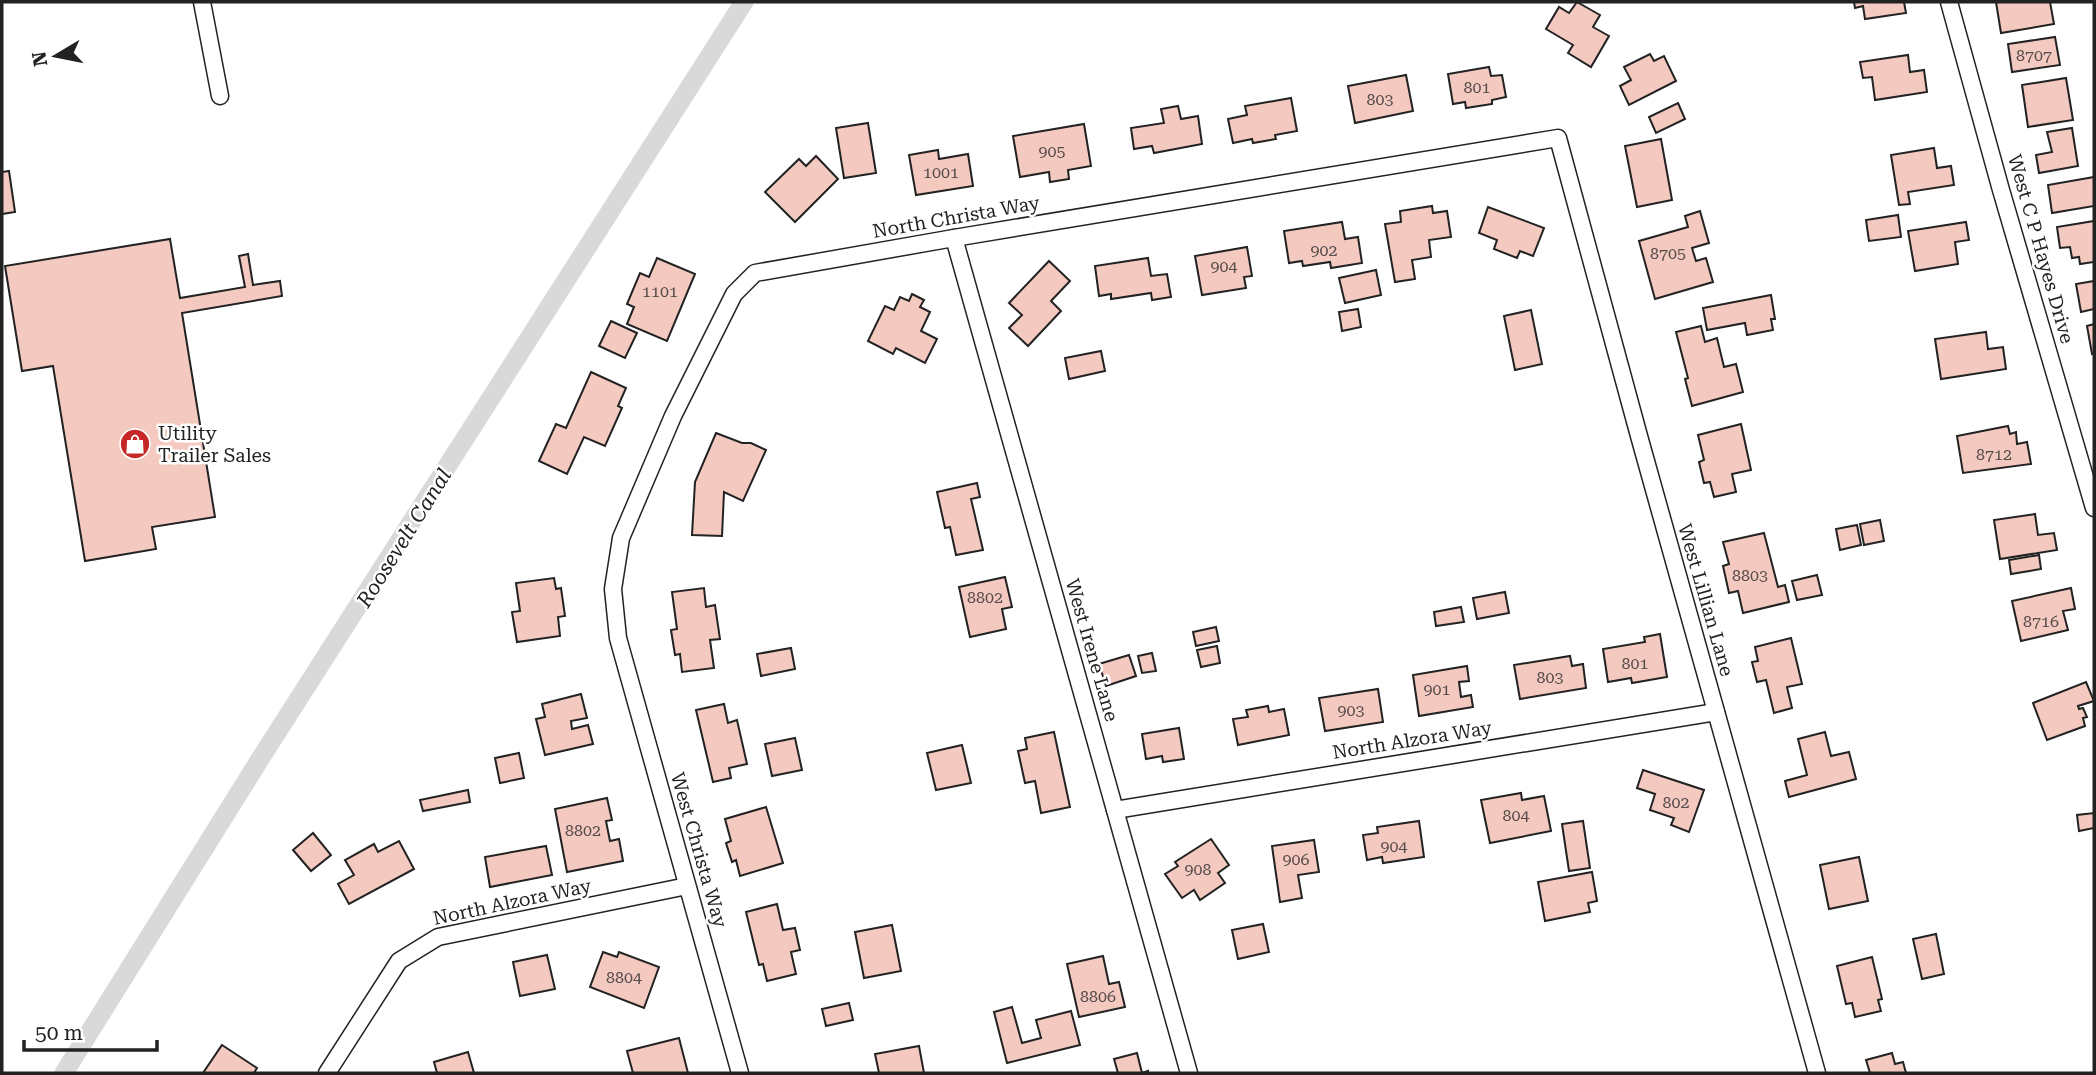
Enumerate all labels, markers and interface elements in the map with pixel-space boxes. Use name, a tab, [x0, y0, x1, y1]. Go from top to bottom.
north arrow	[21, 21, 91, 91]
house number: 8707	[2016, 46, 2052, 65]
text: N	[27, 49, 52, 68]
house number: 801	[1464, 78, 1490, 97]
house number: 803	[1367, 90, 1393, 109]
house number: 905	[1039, 142, 1065, 161]
street label: West C P Hayes Drive	[2003, 152, 2079, 346]
house number: 1001	[923, 163, 959, 182]
street label: North Christa Way	[871, 191, 1042, 243]
house number: 902	[1311, 241, 1337, 260]
house number: 8705	[1650, 244, 1686, 263]
house number: 904	[1211, 257, 1237, 276]
house number: 1101	[642, 282, 678, 301]
place label: Utility Trailer Sales	[158, 422, 271, 467]
shop icon: Utility Trailer Sales	[118, 427, 152, 461]
house number: 8712	[1976, 445, 2012, 464]
water label: Roosevelt Canal	[351, 464, 456, 612]
street label: West Lillian Lane	[1673, 521, 1739, 679]
house number: 8803	[1732, 566, 1768, 585]
street label: West Irene Lane	[1061, 576, 1123, 724]
house number: 8802	[967, 588, 1003, 607]
house number: 8716	[2023, 612, 2059, 631]
house number: 801	[1622, 654, 1648, 673]
house number: 803	[1537, 668, 1563, 687]
house number: 901	[1424, 680, 1450, 699]
house number: 903	[1338, 701, 1364, 720]
street label: North Alzora Way	[1331, 716, 1494, 764]
street label: West Christa Way	[666, 770, 732, 931]
house number: 802	[1663, 793, 1689, 812]
house number: 804	[1503, 806, 1529, 825]
house number: 8802	[565, 821, 601, 840]
house number: 904	[1381, 837, 1407, 856]
house number: 906	[1283, 850, 1309, 869]
house number: 908	[1185, 860, 1211, 879]
street label: North Alzora Way	[431, 874, 594, 930]
house number: 8804	[606, 968, 642, 987]
house number: 8806	[1080, 987, 1116, 1006]
scale bar	[24, 1009, 158, 1052]
text: 50 m	[35, 1021, 83, 1045]

